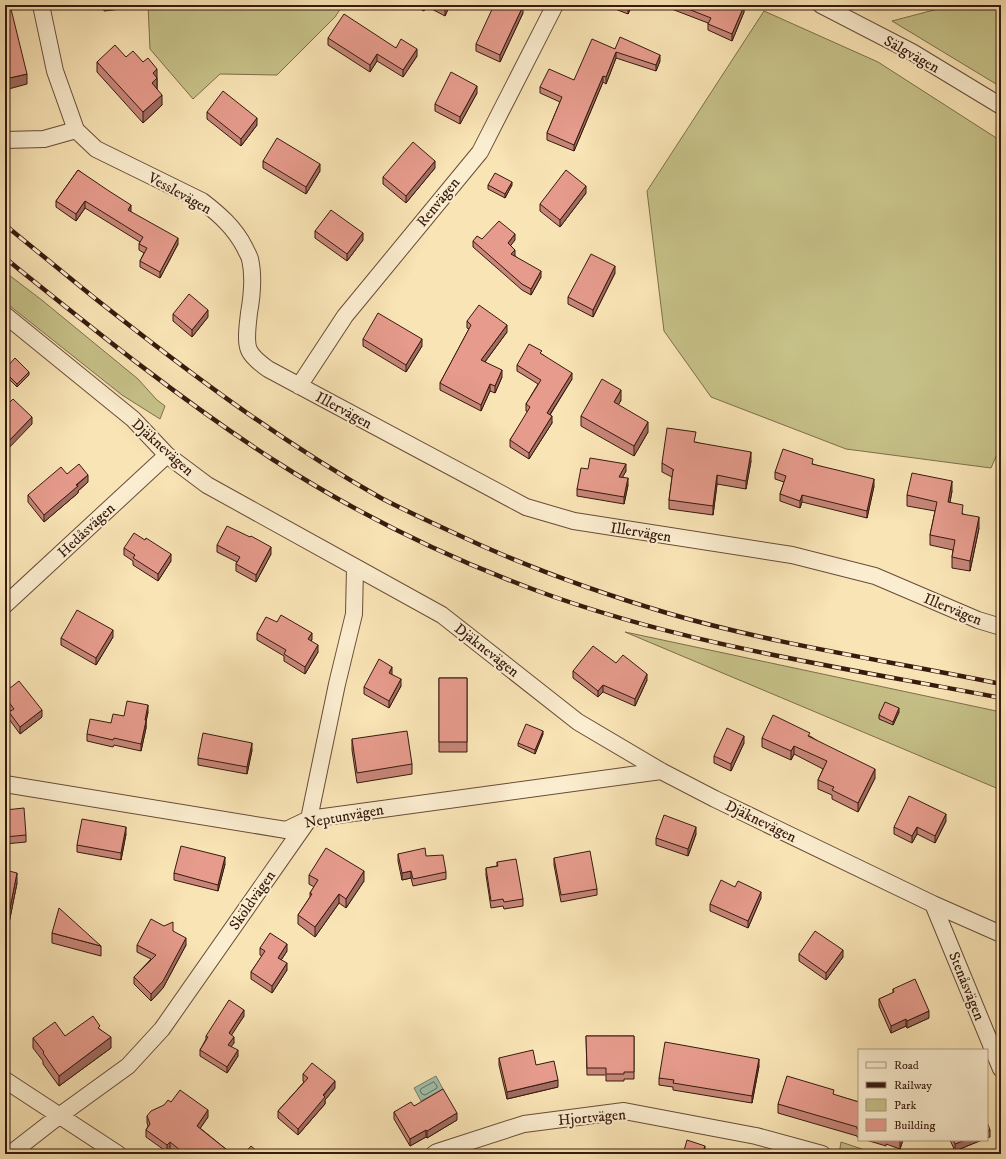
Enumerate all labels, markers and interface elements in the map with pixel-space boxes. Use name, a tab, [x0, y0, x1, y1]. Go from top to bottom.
street label: Sälgvägen	[881, 31, 943, 78]
street label: Vesslevägen	[144, 168, 215, 219]
street label: Renvägen	[413, 174, 464, 231]
street label: Illervägen	[312, 388, 376, 433]
street label: Djäknevägen	[128, 415, 198, 480]
street label: Hedåsvägen	[54, 499, 119, 562]
street label: Illervägen	[609, 518, 673, 547]
street label: Illervägen	[921, 589, 985, 630]
street label: Djäknevägen	[451, 619, 523, 682]
street label: Djäknevägen	[722, 796, 800, 847]
street label: Neptunvägen	[303, 800, 385, 833]
street label: Sköldvägen	[225, 867, 280, 934]
street label: Stenåsvägen	[944, 949, 989, 1023]
legend	[858, 1049, 988, 1141]
text: Road	[894, 1058, 919, 1073]
text: Railway	[894, 1078, 932, 1093]
text: Park	[894, 1098, 916, 1113]
street label: Hjortvägen	[557, 1105, 627, 1130]
text: Building	[894, 1118, 935, 1133]

